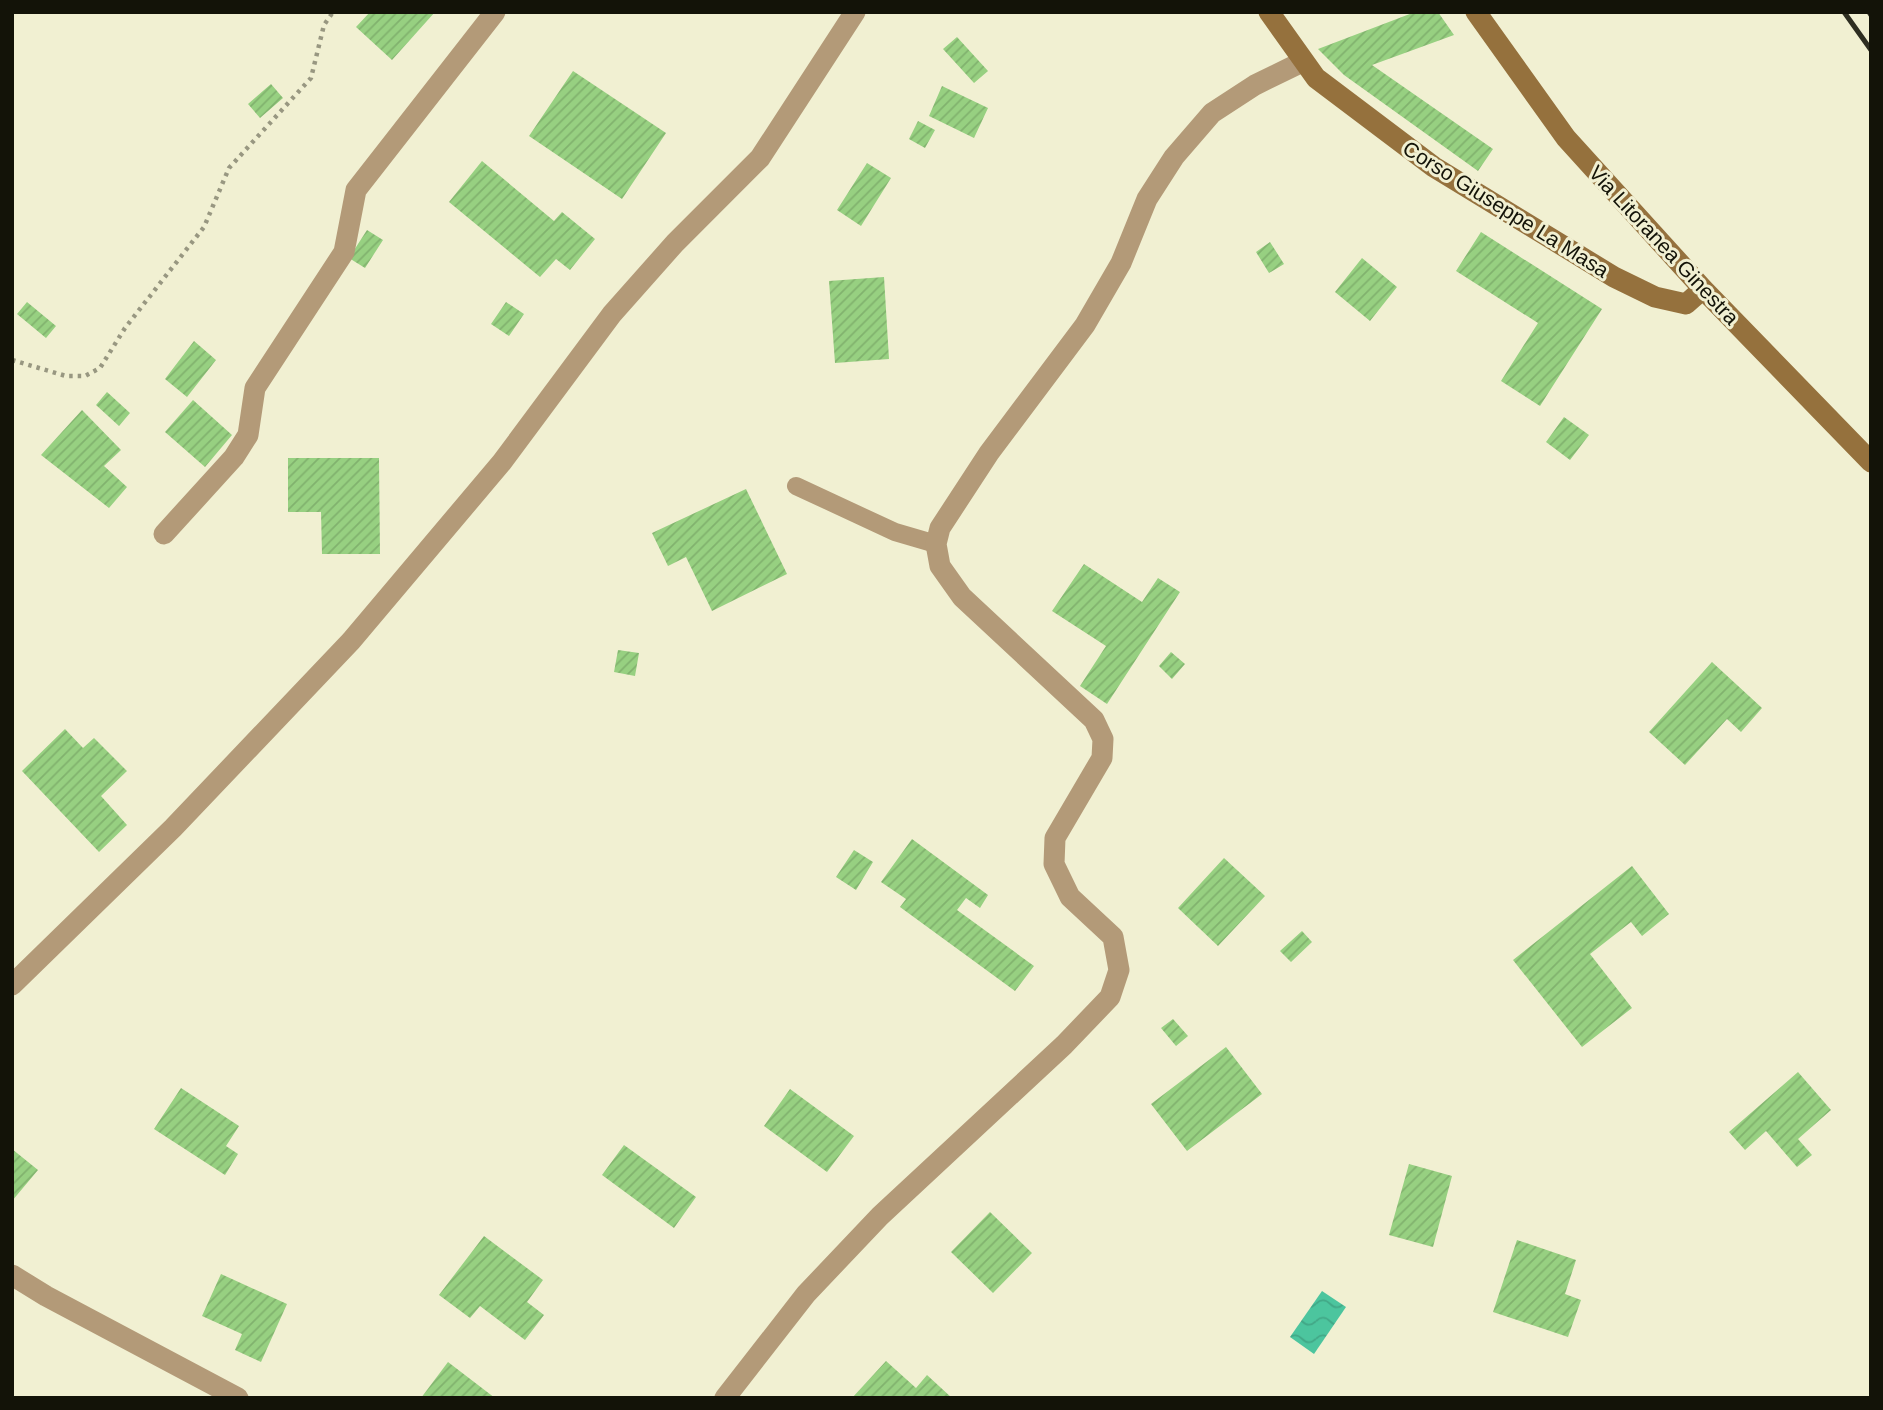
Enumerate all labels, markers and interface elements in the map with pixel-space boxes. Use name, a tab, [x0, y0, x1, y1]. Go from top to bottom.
street label: Corso Giuseppe La Masa	[1399, 136, 1613, 282]
street label: Via Litoranea Ginestra	[1584, 161, 1744, 329]

